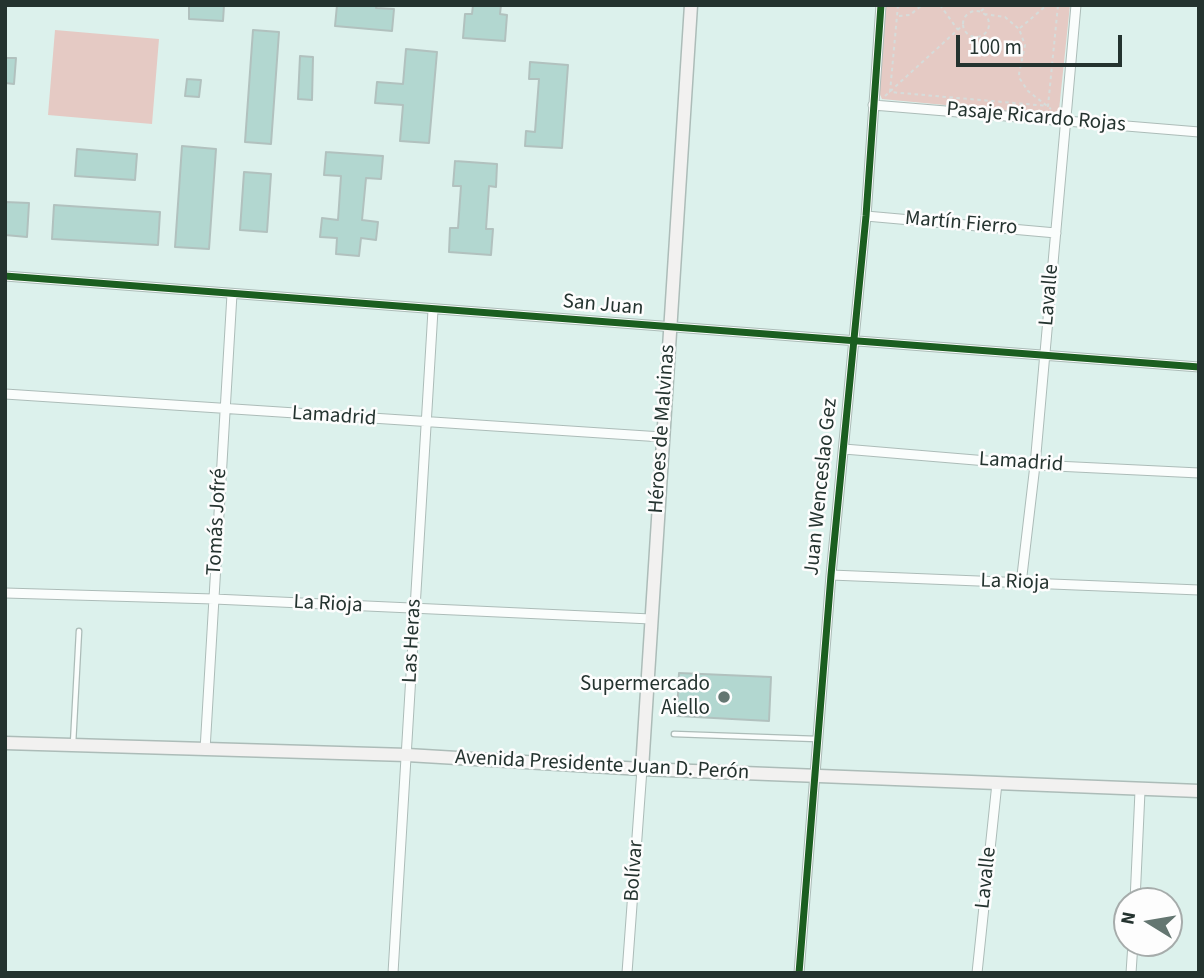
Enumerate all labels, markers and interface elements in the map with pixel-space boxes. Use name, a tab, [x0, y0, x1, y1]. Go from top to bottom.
scale bar	[959, 21, 1125, 65]
text: 100 m	[969, 32, 1022, 62]
street label: Pasaje Ricardo Rojas	[945, 98, 1127, 138]
street label: Martín Fierro	[904, 207, 1018, 241]
street label: Lavalle	[1035, 263, 1065, 327]
street label: San Juan	[562, 290, 644, 322]
street label: Héroes de Malvinas	[645, 344, 681, 514]
street label: Juan Wenceslao Gez	[800, 397, 844, 577]
street label: Lamadrid	[291, 401, 377, 433]
street label: Lamadrid	[978, 447, 1064, 479]
street label: Tomás Jofré	[203, 468, 233, 576]
street label: La Rioja	[980, 569, 1050, 597]
street label: La Rioja	[293, 591, 363, 619]
street label: Las Heras	[398, 598, 428, 684]
place label: Supermercado Aiello	[580, 672, 710, 722]
marker: Supermercado Aiello	[716, 689, 732, 705]
street label: Avenida Presidente Juan D. Perón	[454, 746, 750, 786]
street label: Bolívar	[620, 839, 650, 903]
street label: Lavalle	[971, 846, 1003, 910]
north arrow	[1113, 887, 1183, 957]
text: N	[1114, 910, 1143, 927]

